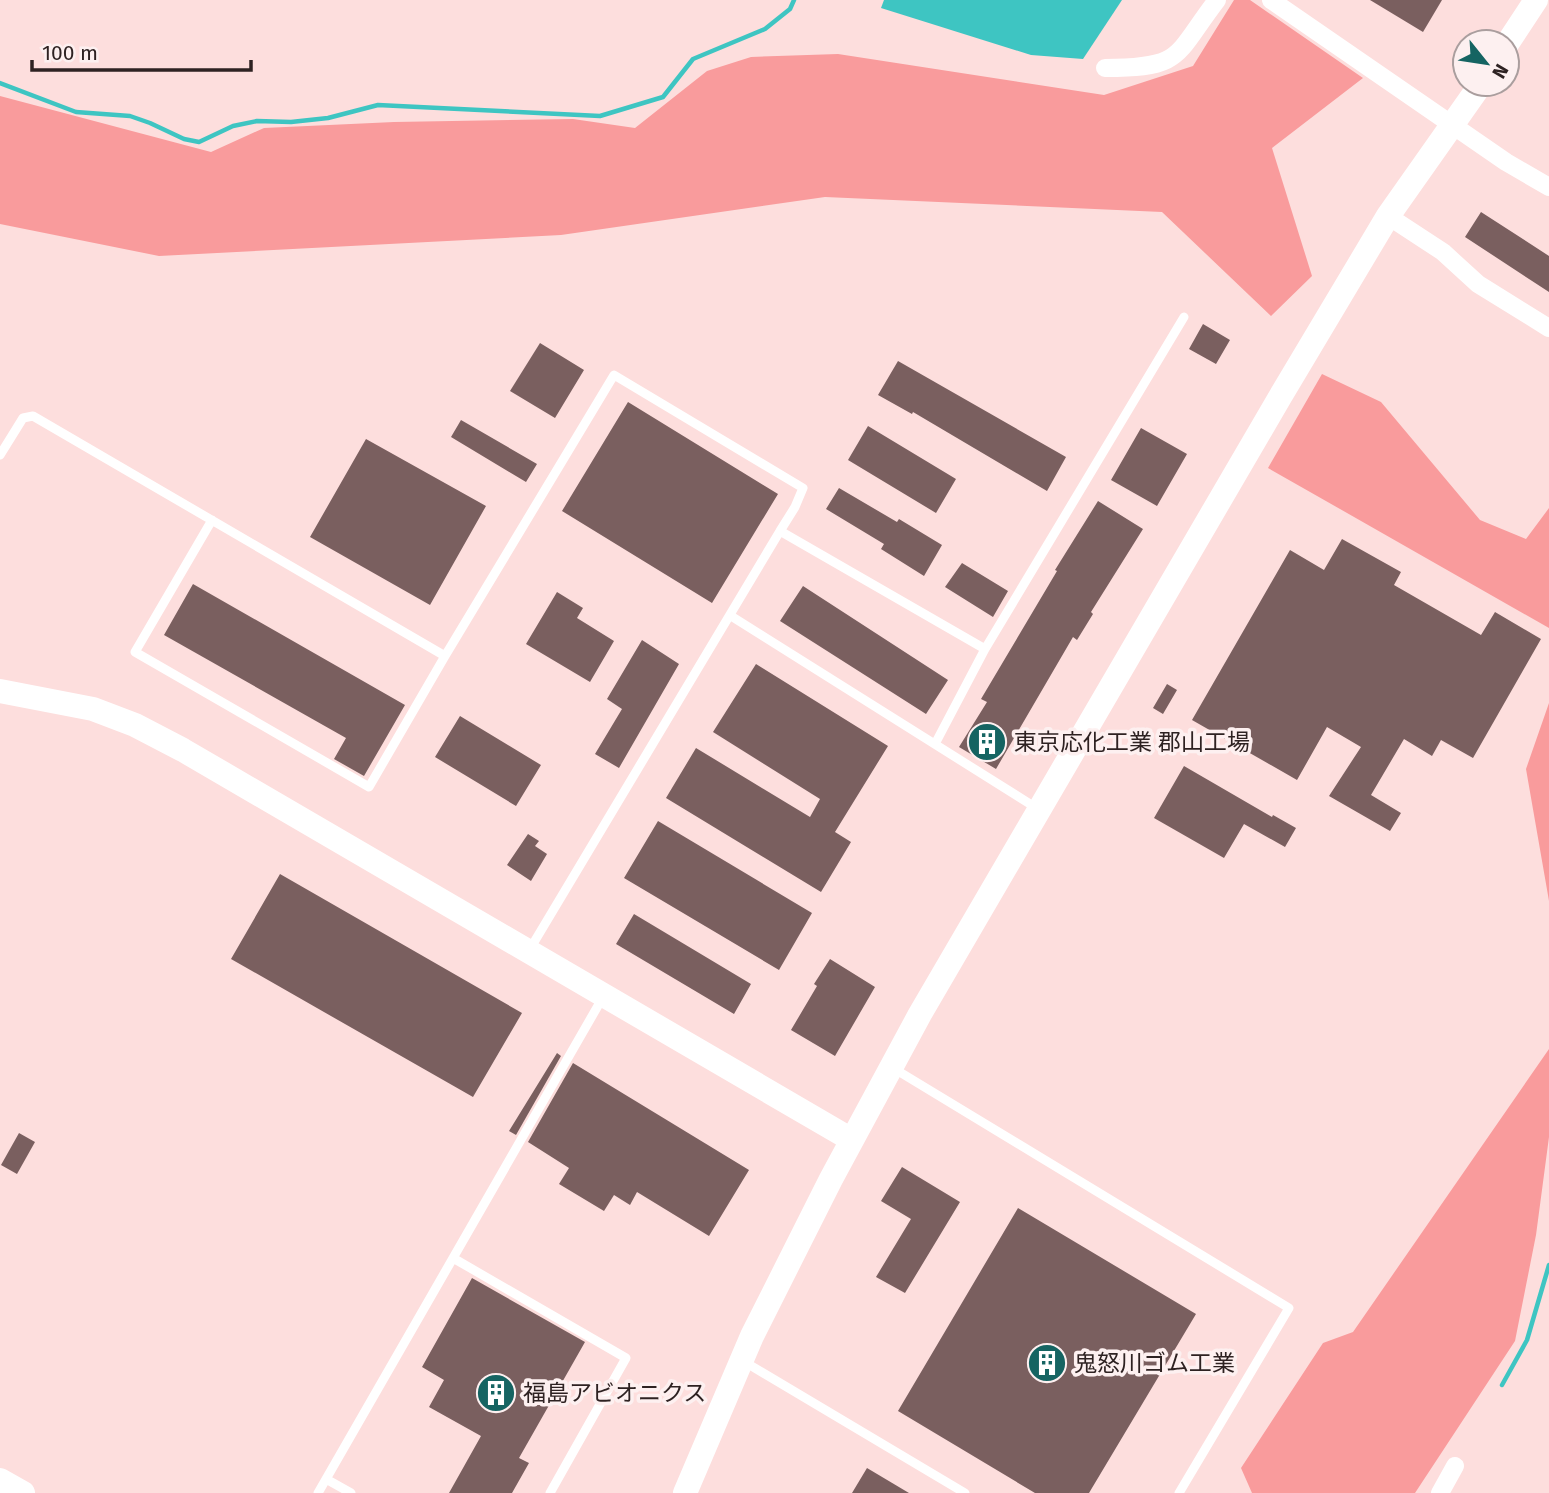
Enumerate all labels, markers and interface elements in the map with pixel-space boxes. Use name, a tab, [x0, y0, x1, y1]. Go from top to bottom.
scale bar	[32, 28, 250, 72]
north arrow	[1451, 28, 1521, 98]
text: 100 m	[42, 40, 98, 66]
text: N	[1487, 60, 1513, 82]
building icon: 東京応化工業 郡山工場	[966, 721, 1008, 763]
place label: 東京応化工業 郡山工場	[1014, 728, 1250, 756]
building icon: 鬼怒川ゴム工業	[1026, 1342, 1068, 1384]
place label: 鬼怒川ゴム工業	[1074, 1349, 1235, 1377]
building icon: 福島アビオニクス	[475, 1372, 517, 1414]
place label: 福島アビオニクス	[523, 1379, 706, 1407]

